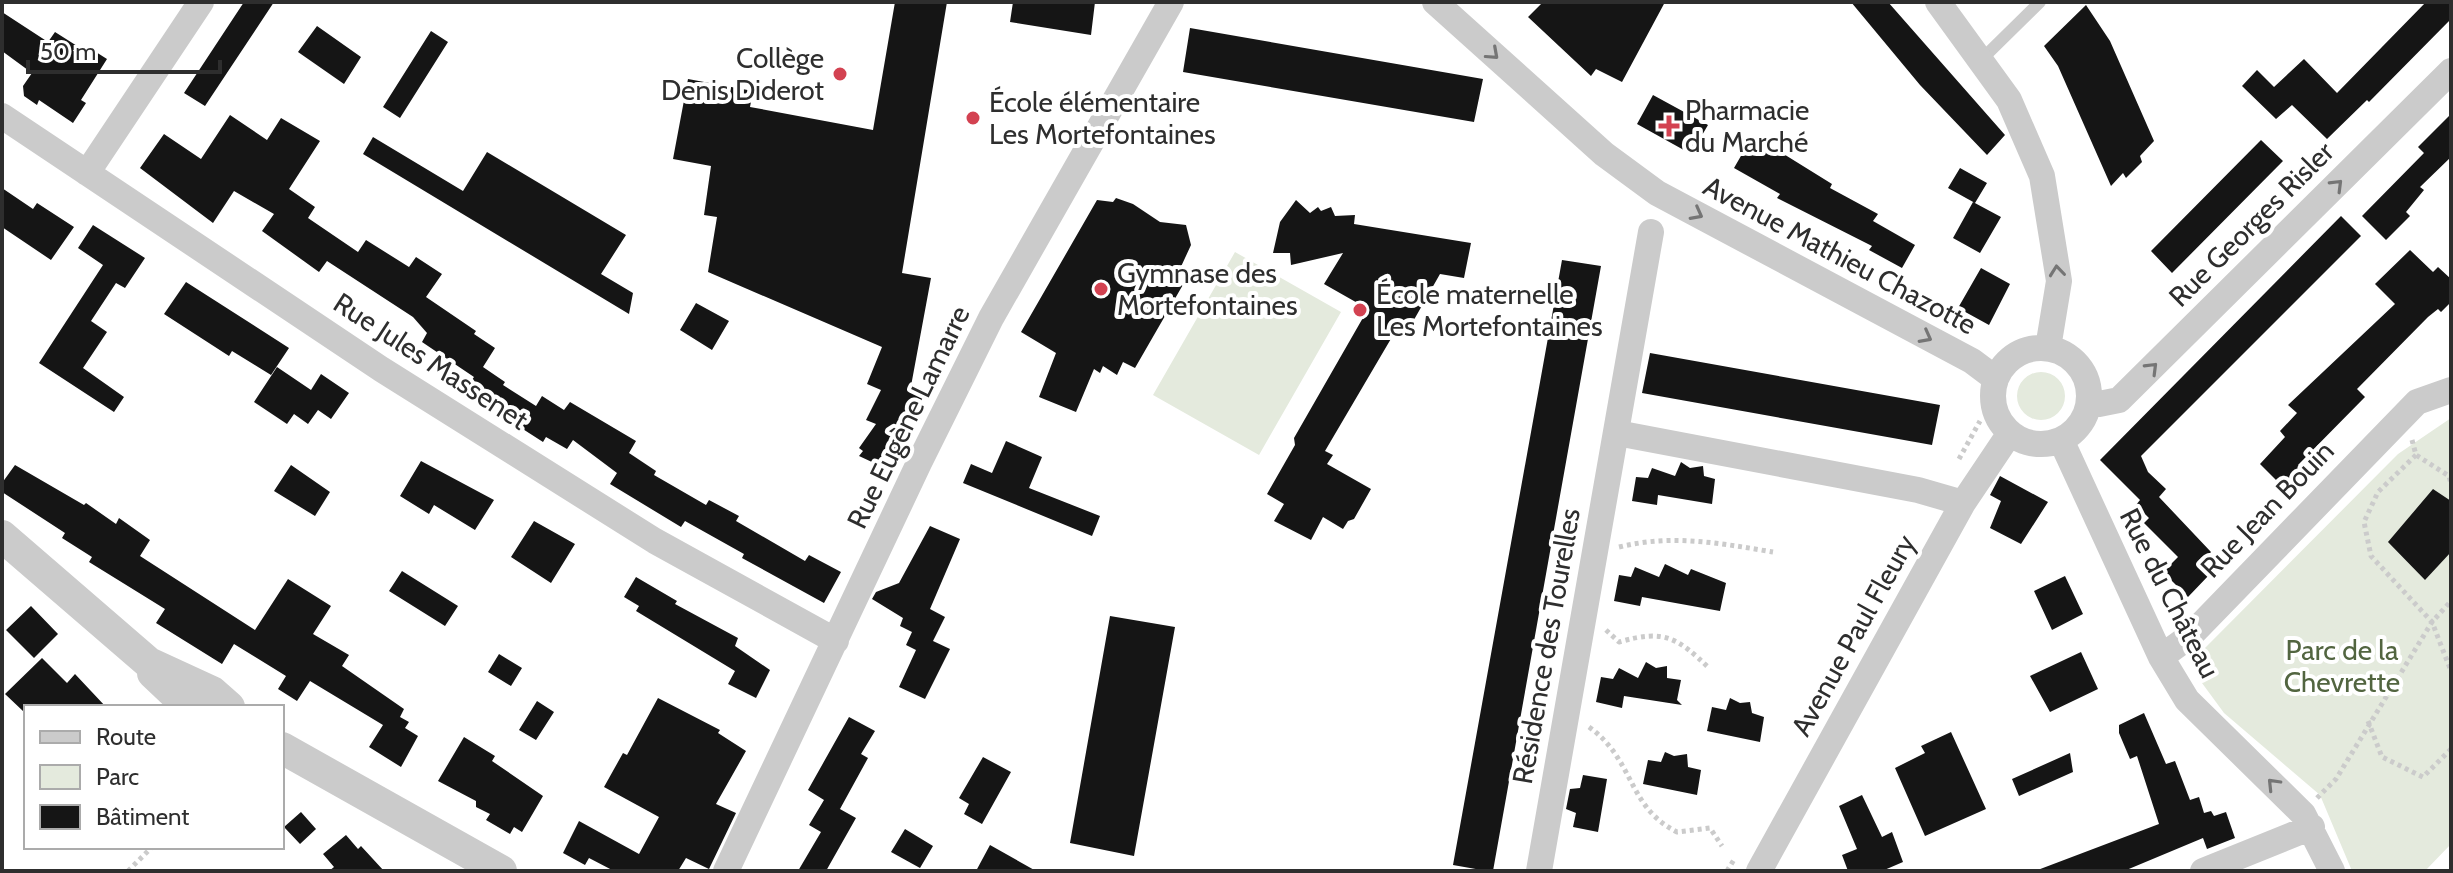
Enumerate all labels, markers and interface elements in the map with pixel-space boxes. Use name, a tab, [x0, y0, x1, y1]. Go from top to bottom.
scale bar	[28, 24, 220, 74]
text: 50 m	[40, 37, 96, 66]
place label: Collège Denis Diderot	[661, 41, 824, 107]
one-way arrow	[1484, 45, 1499, 59]
marker: Collège Denis Diderot	[831, 65, 849, 83]
place label: École élémentaire Les Mortefontaines	[989, 85, 1216, 151]
place label: Pharmacie du Marché	[1685, 93, 1809, 159]
marker: École élémentaire Les Mortefontaines	[964, 109, 982, 127]
marker: Pharmacie du Marché	[1660, 117, 1678, 135]
street label: Rue Georges Risler	[2162, 134, 2341, 313]
street label: Avenue Mathieu Chazotte	[1698, 169, 1982, 341]
one-way arrow	[2328, 179, 2342, 194]
one-way arrow	[1688, 205, 1703, 220]
place label: Gymnase des Mortefontaines	[1117, 256, 1298, 322]
one-way arrow	[2048, 264, 2065, 277]
place label: École maternelle Les Mortefontaines	[1376, 277, 1603, 343]
marker: Gymnase des Mortefontaines	[1092, 280, 1110, 298]
street label: Rue Jules Massenet	[327, 285, 535, 437]
street label: Rue Eugène Lamarre	[839, 300, 977, 534]
marker: École maternelle Les Mortefontaines	[1351, 301, 1369, 319]
one-way arrow	[1918, 327, 1932, 342]
one-way arrow	[2143, 363, 2157, 377]
street label: Rue Jean Bouin	[2193, 434, 2341, 584]
street label: Rue du Château	[2113, 503, 2227, 683]
street label: Résidence des Tourelles	[1505, 506, 1587, 786]
street label: Avenue Paul Fleury	[1784, 528, 1922, 742]
park label: Parc de la Chevrette	[2284, 633, 2400, 699]
legend	[24, 705, 284, 849]
text: Route	[96, 722, 156, 751]
text: Parc	[96, 762, 139, 791]
one-way arrow	[2268, 779, 2282, 793]
text: Bâtiment	[96, 802, 189, 831]

